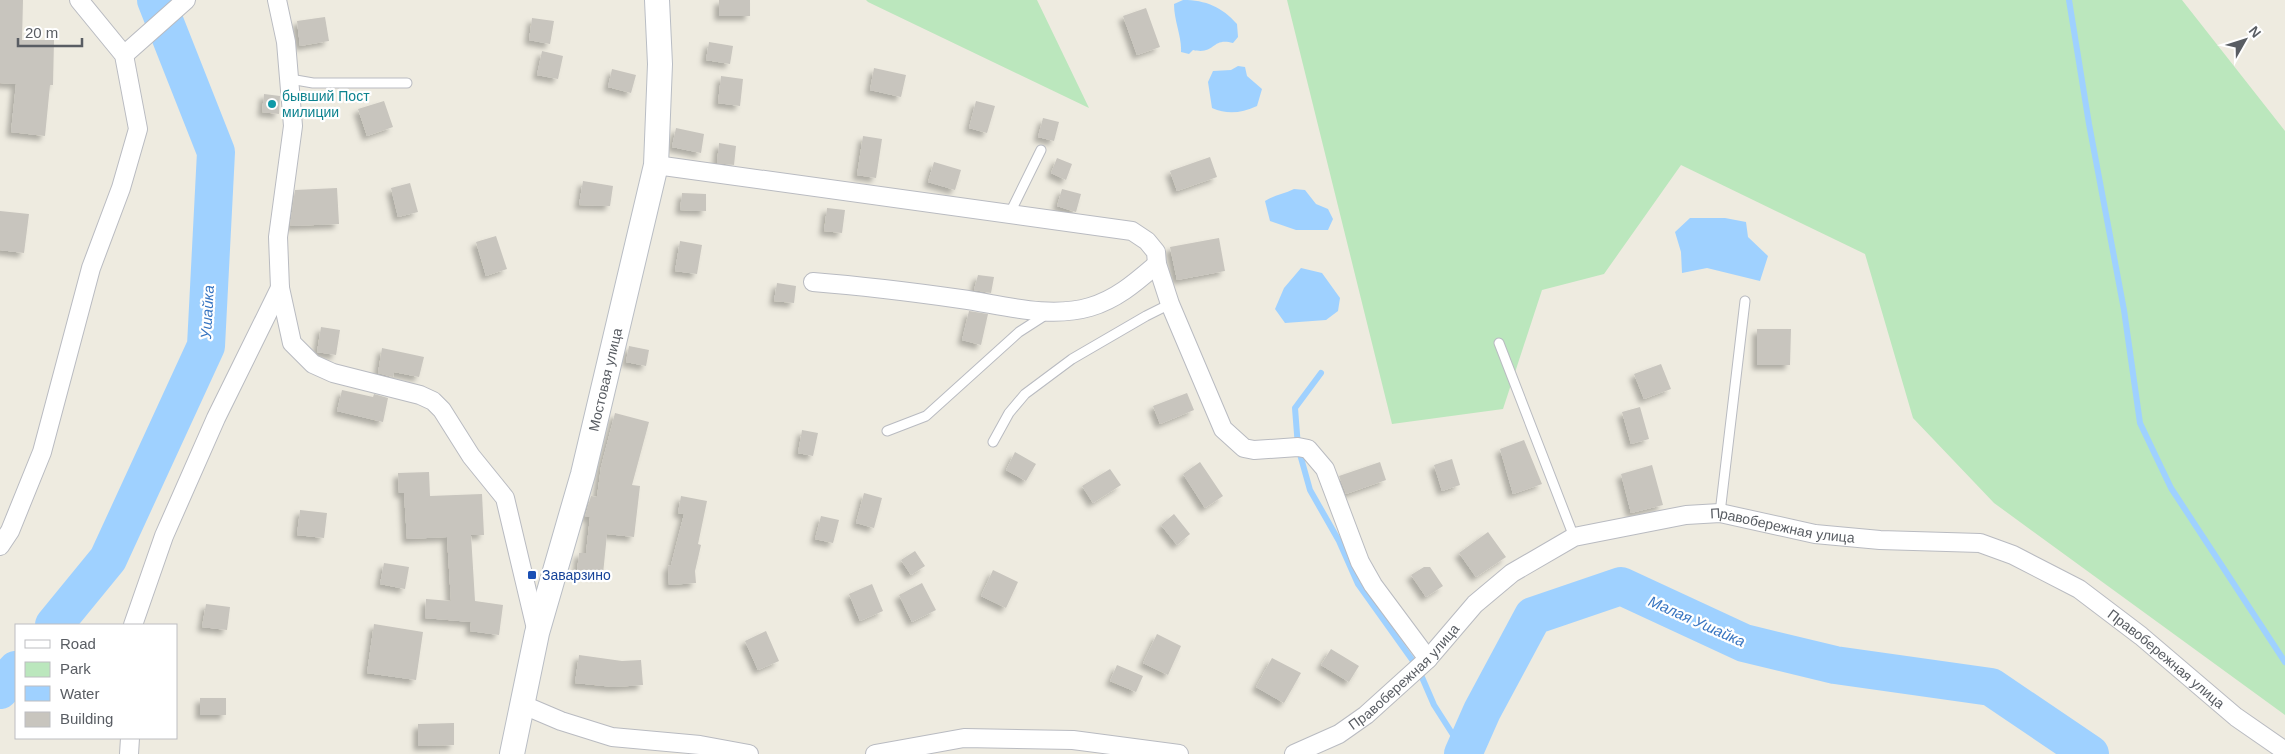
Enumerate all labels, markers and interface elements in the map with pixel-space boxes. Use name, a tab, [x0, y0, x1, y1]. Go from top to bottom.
scale bar	[18, 15, 81, 47]
north arrow	[2220, 15, 2270, 65]
text: N	[2246, 23, 2265, 41]
text: 20 m	[25, 24, 58, 41]
place label: бывший Пост милиции	[282, 88, 370, 120]
marker: бывший Пост милиции	[266, 98, 278, 110]
water label: Ушайка	[197, 285, 217, 340]
street label: Мостовая улица	[585, 326, 625, 433]
street label: Правобережная улица	[1710, 505, 1856, 546]
place label: Заварзино	[542, 567, 611, 583]
marker: Заварзино	[526, 569, 538, 581]
water label: Малая Ушайка	[1646, 592, 1748, 650]
street label: Правобережная улица	[2105, 606, 2228, 712]
street label: Правобережная улица	[1345, 621, 1463, 733]
legend	[15, 624, 178, 739]
text: Road	[60, 635, 96, 652]
text: Park	[60, 660, 91, 677]
text: Water	[60, 685, 99, 702]
text: Building	[60, 710, 113, 727]

